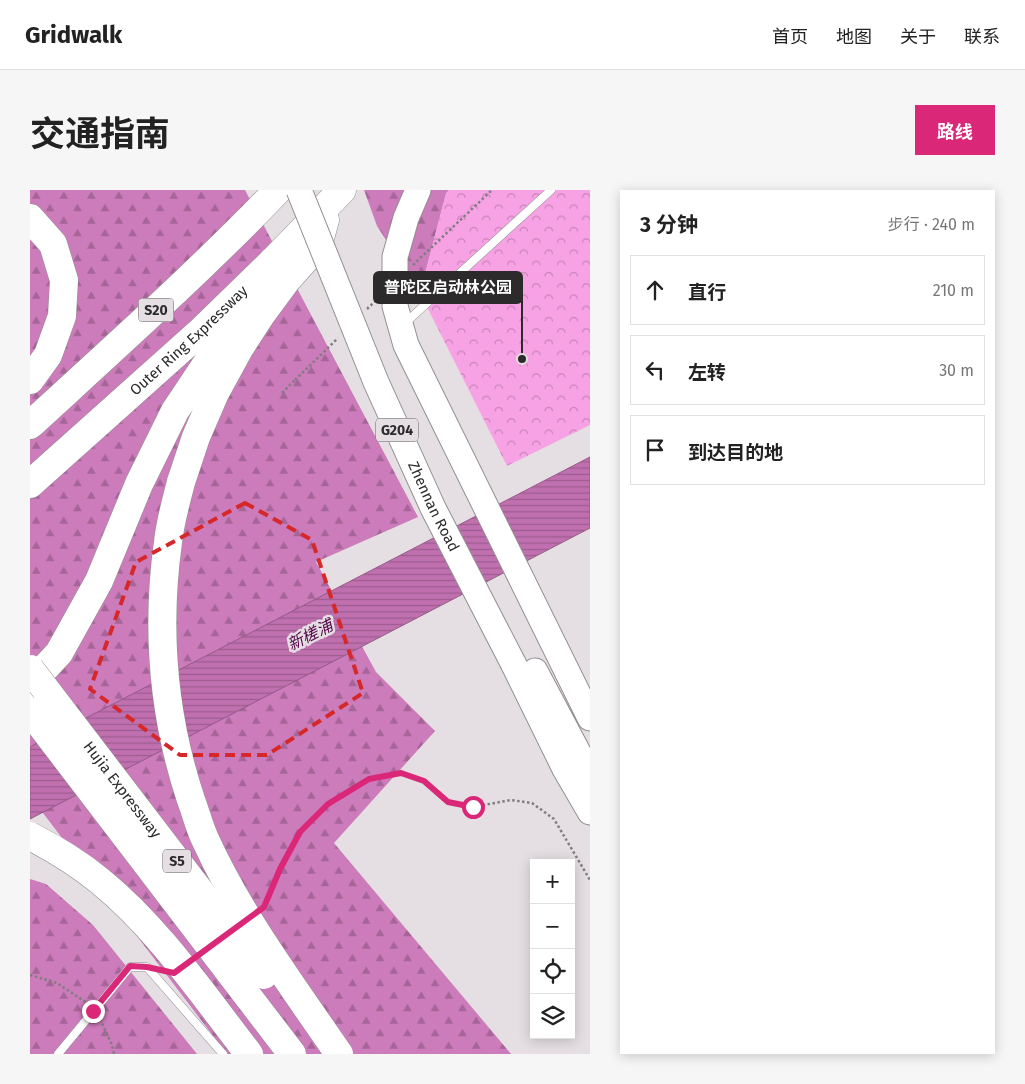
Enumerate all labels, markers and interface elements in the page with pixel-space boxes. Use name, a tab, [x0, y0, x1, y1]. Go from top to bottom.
text: Gridwalk	[25, 21, 122, 49]
text: 首页	[772, 26, 808, 48]
text: 地图	[836, 26, 872, 48]
text: 关于	[900, 26, 936, 48]
text: 联系	[964, 26, 1000, 48]
button: 路线	[915, 105, 995, 155]
text: 交通指南	[30, 113, 170, 155]
text: 3 分钟	[640, 212, 698, 238]
text: 步行 · 240 m	[888, 215, 975, 234]
callout: 普陀区启动林公园	[374, 272, 522, 303]
icon: ahead	[641, 276, 669, 304]
text: 普陀区启动林公园	[384, 278, 512, 297]
street label: Outer Ring Expressway	[126, 281, 252, 399]
text: 直行	[688, 281, 726, 304]
text: 210 m	[933, 281, 974, 300]
road number: S20	[138, 298, 174, 322]
icon: left	[641, 356, 669, 384]
text: 左转	[688, 361, 726, 384]
text: 30 m	[939, 361, 974, 380]
road number: G204	[376, 418, 418, 442]
icon: arrive	[641, 436, 669, 464]
text: 到达目的地	[688, 441, 783, 464]
street label: Zhennan Road	[404, 459, 463, 555]
water label: 新槎浦	[284, 614, 338, 654]
street label: Hujia Expressway	[80, 738, 165, 842]
route start	[462, 796, 485, 819]
road number: S5	[163, 849, 191, 872]
map controls	[530, 859, 575, 1039]
button: +	[530, 859, 575, 904]
button: −	[530, 904, 575, 949]
button: locate	[530, 949, 575, 994]
button: layers	[530, 994, 575, 1039]
route end	[82, 1000, 105, 1023]

